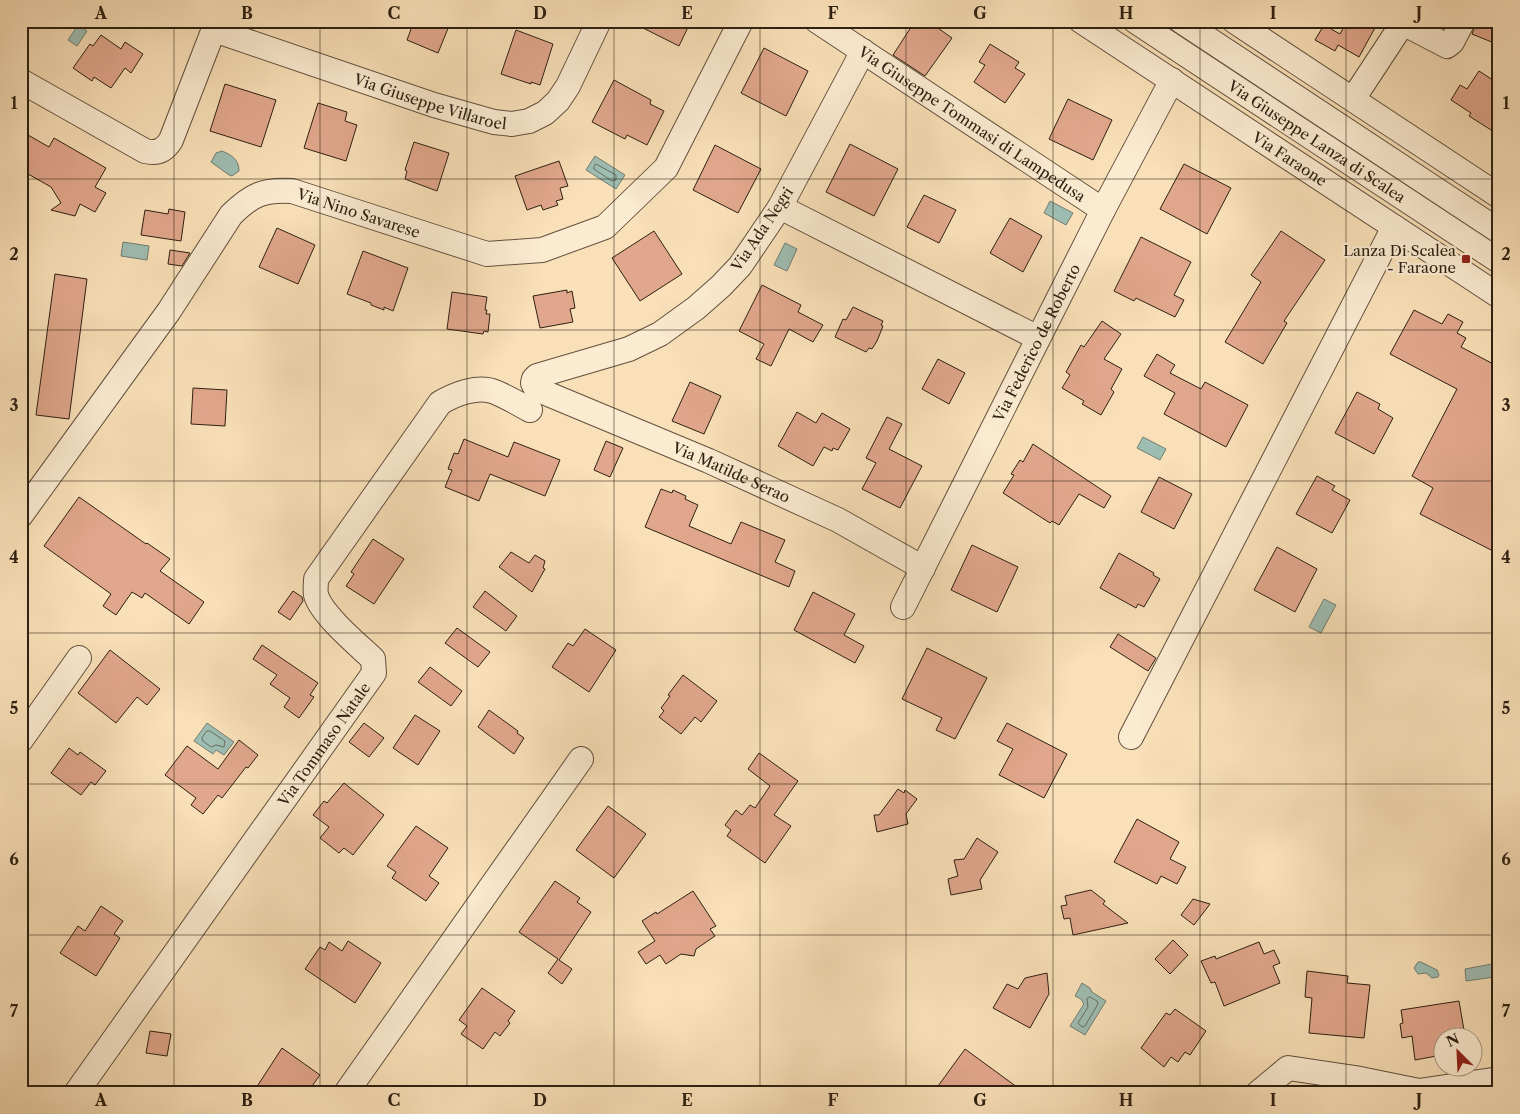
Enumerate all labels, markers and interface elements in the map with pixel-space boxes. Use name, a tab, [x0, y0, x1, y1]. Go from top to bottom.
text: A	[94, 3, 108, 23]
text: B	[241, 3, 253, 23]
text: C	[388, 3, 400, 23]
text: D	[533, 3, 547, 23]
text: E	[681, 3, 693, 23]
text: F	[828, 3, 839, 23]
text: G	[973, 3, 987, 23]
text: H	[1119, 3, 1133, 23]
text: I	[1270, 3, 1277, 23]
text: J	[1413, 3, 1422, 23]
street label: Via Giuseppe Tommasi di Lampedusa	[854, 41, 1089, 206]
street label: Via Giuseppe Villaroel	[351, 69, 508, 133]
street label: Via Giuseppe Lanza di Scalea	[1224, 75, 1409, 206]
text: 1	[10, 93, 18, 113]
text: 1	[1502, 93, 1510, 113]
street label: Via Faraone	[1248, 126, 1331, 190]
street label: Via Ada Negri	[726, 183, 797, 276]
street label: Via Nino Savarese	[294, 184, 423, 241]
place label: Lanza Di Scalea - Faraone	[1343, 241, 1456, 277]
text: 2	[9, 244, 19, 264]
text: 2	[1501, 244, 1511, 264]
marker: Lanza Di Scalea - Faraone	[1460, 253, 1472, 265]
street label: Via Federico de Roberto	[988, 261, 1084, 426]
text: 3	[9, 395, 19, 415]
text: 3	[1501, 395, 1511, 415]
street label: Via Matilde Serao	[669, 437, 793, 506]
text: 4	[9, 547, 19, 567]
text: 4	[1501, 547, 1511, 567]
street label: Via Tommaso Natale	[273, 678, 374, 810]
text: 5	[10, 698, 19, 718]
text: 5	[1502, 698, 1511, 718]
text: 6	[9, 849, 19, 869]
text: 6	[1501, 849, 1511, 869]
text: 7	[10, 1001, 19, 1021]
text: 7	[1502, 1001, 1511, 1021]
north arrow	[1432, 1026, 1482, 1076]
text: N	[1443, 1029, 1462, 1051]
text: A	[94, 1090, 108, 1110]
text: B	[241, 1090, 253, 1110]
text: C	[388, 1090, 400, 1110]
text: D	[533, 1090, 547, 1110]
text: E	[681, 1090, 693, 1110]
text: F	[828, 1090, 839, 1110]
text: G	[973, 1090, 987, 1110]
text: H	[1119, 1090, 1133, 1110]
text: I	[1270, 1090, 1277, 1110]
text: J	[1413, 1090, 1422, 1110]

